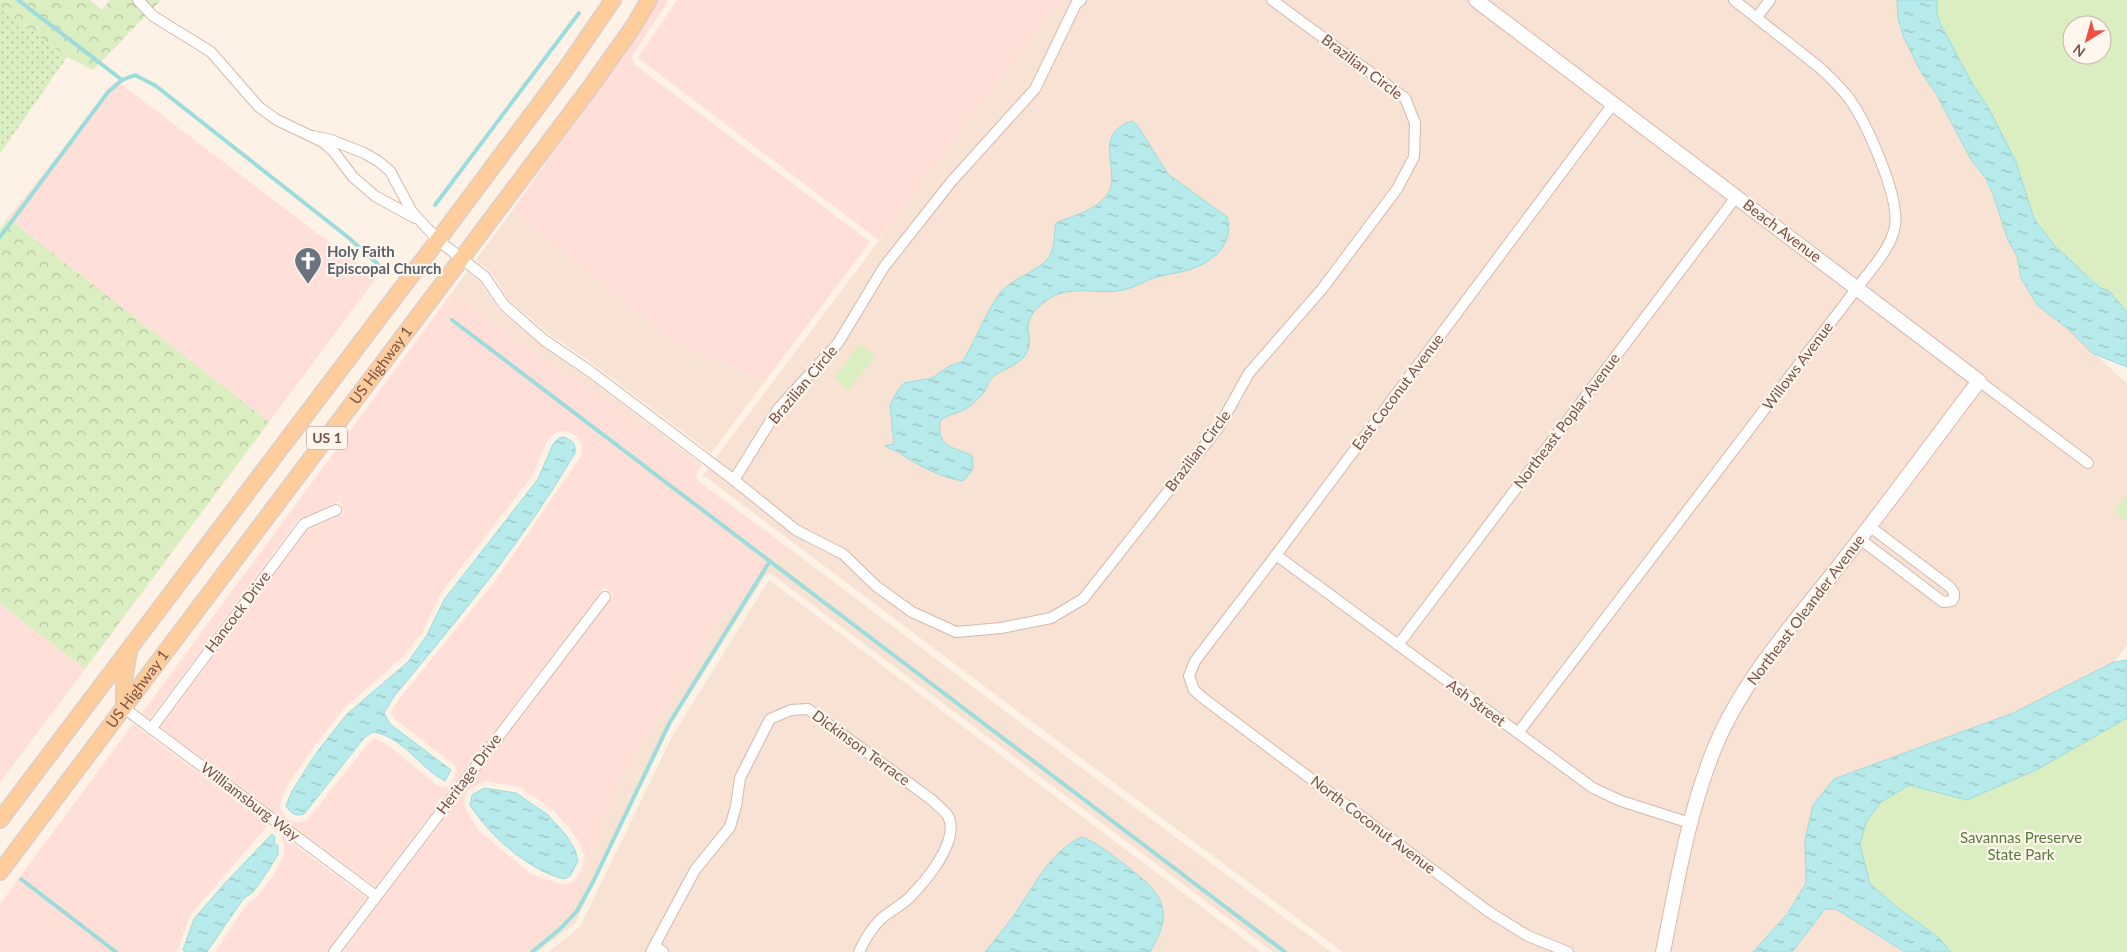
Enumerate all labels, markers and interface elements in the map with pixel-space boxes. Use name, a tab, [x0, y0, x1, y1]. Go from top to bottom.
north arrow	[2062, 15, 2112, 65]
street label: Brazilian Circle	[1318, 30, 1407, 103]
text: N	[2069, 41, 2088, 61]
street label: Beach Avenue	[1740, 195, 1825, 266]
place label: Holy Faith Episcopal Church	[327, 242, 442, 277]
church icon: Holy Faith Episcopal Church	[293, 246, 323, 285]
street label: Willows Avenue	[1758, 318, 1836, 413]
street label: US Highway 1	[345, 322, 415, 407]
street label: East Coconut Avenue	[1348, 330, 1447, 453]
street label: Brazilian Circle	[764, 341, 840, 427]
street label: Northeast Poplar Avenue	[1509, 349, 1623, 492]
street label: Brazilian Circle	[1161, 406, 1234, 495]
road number: US 1	[307, 426, 347, 449]
street label: Northeast Oleander Avenue	[1743, 531, 1868, 688]
street label: Hancock Drive	[201, 567, 274, 656]
street label: US Highway 1	[102, 646, 172, 731]
street label: Ash Street	[1444, 675, 1510, 730]
street label: Dickinson Terrace	[809, 706, 914, 789]
street label: Heritage Drive	[432, 729, 504, 817]
street label: Williamsburg Way	[198, 758, 304, 844]
street label: North Coconut Avenue	[1308, 771, 1440, 877]
park label: Savannas Preserve State Park	[1960, 828, 2082, 863]

